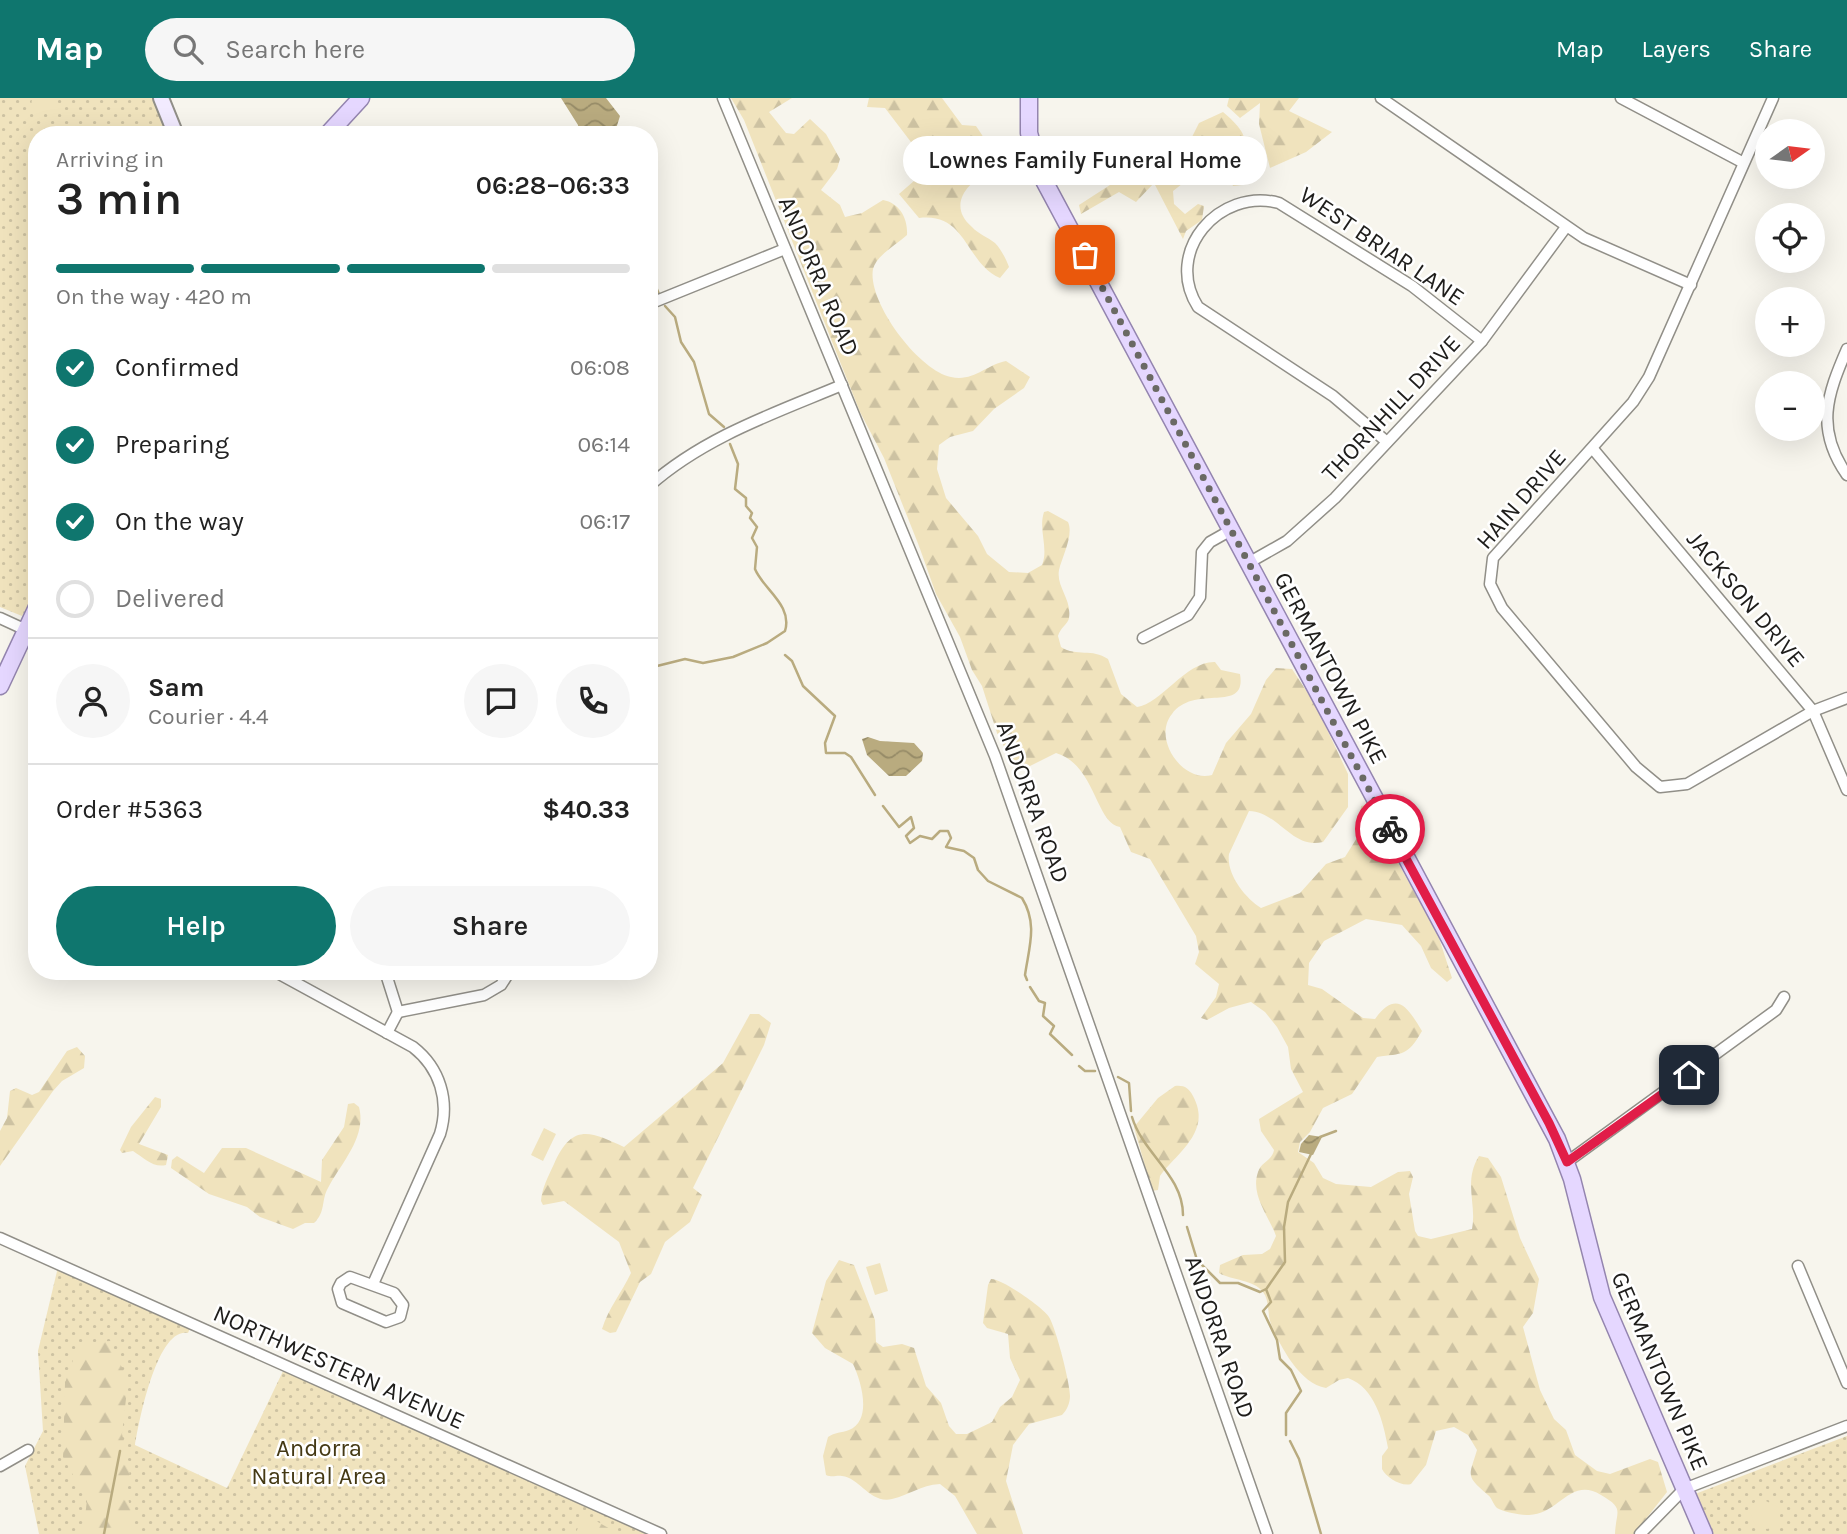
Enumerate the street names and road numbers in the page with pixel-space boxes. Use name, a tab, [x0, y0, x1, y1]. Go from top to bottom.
street label: WEST BRIAR LANE	[1294, 181, 1470, 311]
street label: ANDORRA ROAD	[773, 192, 865, 360]
street label: THORNHILL DRIVE	[1316, 329, 1466, 487]
street label: HAIN DRIVE	[1470, 443, 1572, 555]
street label: JACKSON DRIVE	[1681, 525, 1811, 673]
street label: GERMANTOWN PIKE	[1269, 567, 1393, 769]
street label: ANDORRA ROAD	[991, 717, 1075, 887]
street label: ANDORRA ROAD	[1179, 1252, 1261, 1422]
street label: GERMANTOWN PIKE	[1605, 1267, 1715, 1475]
street label: NORTHWESTERN AVENUE	[209, 1299, 469, 1435]

